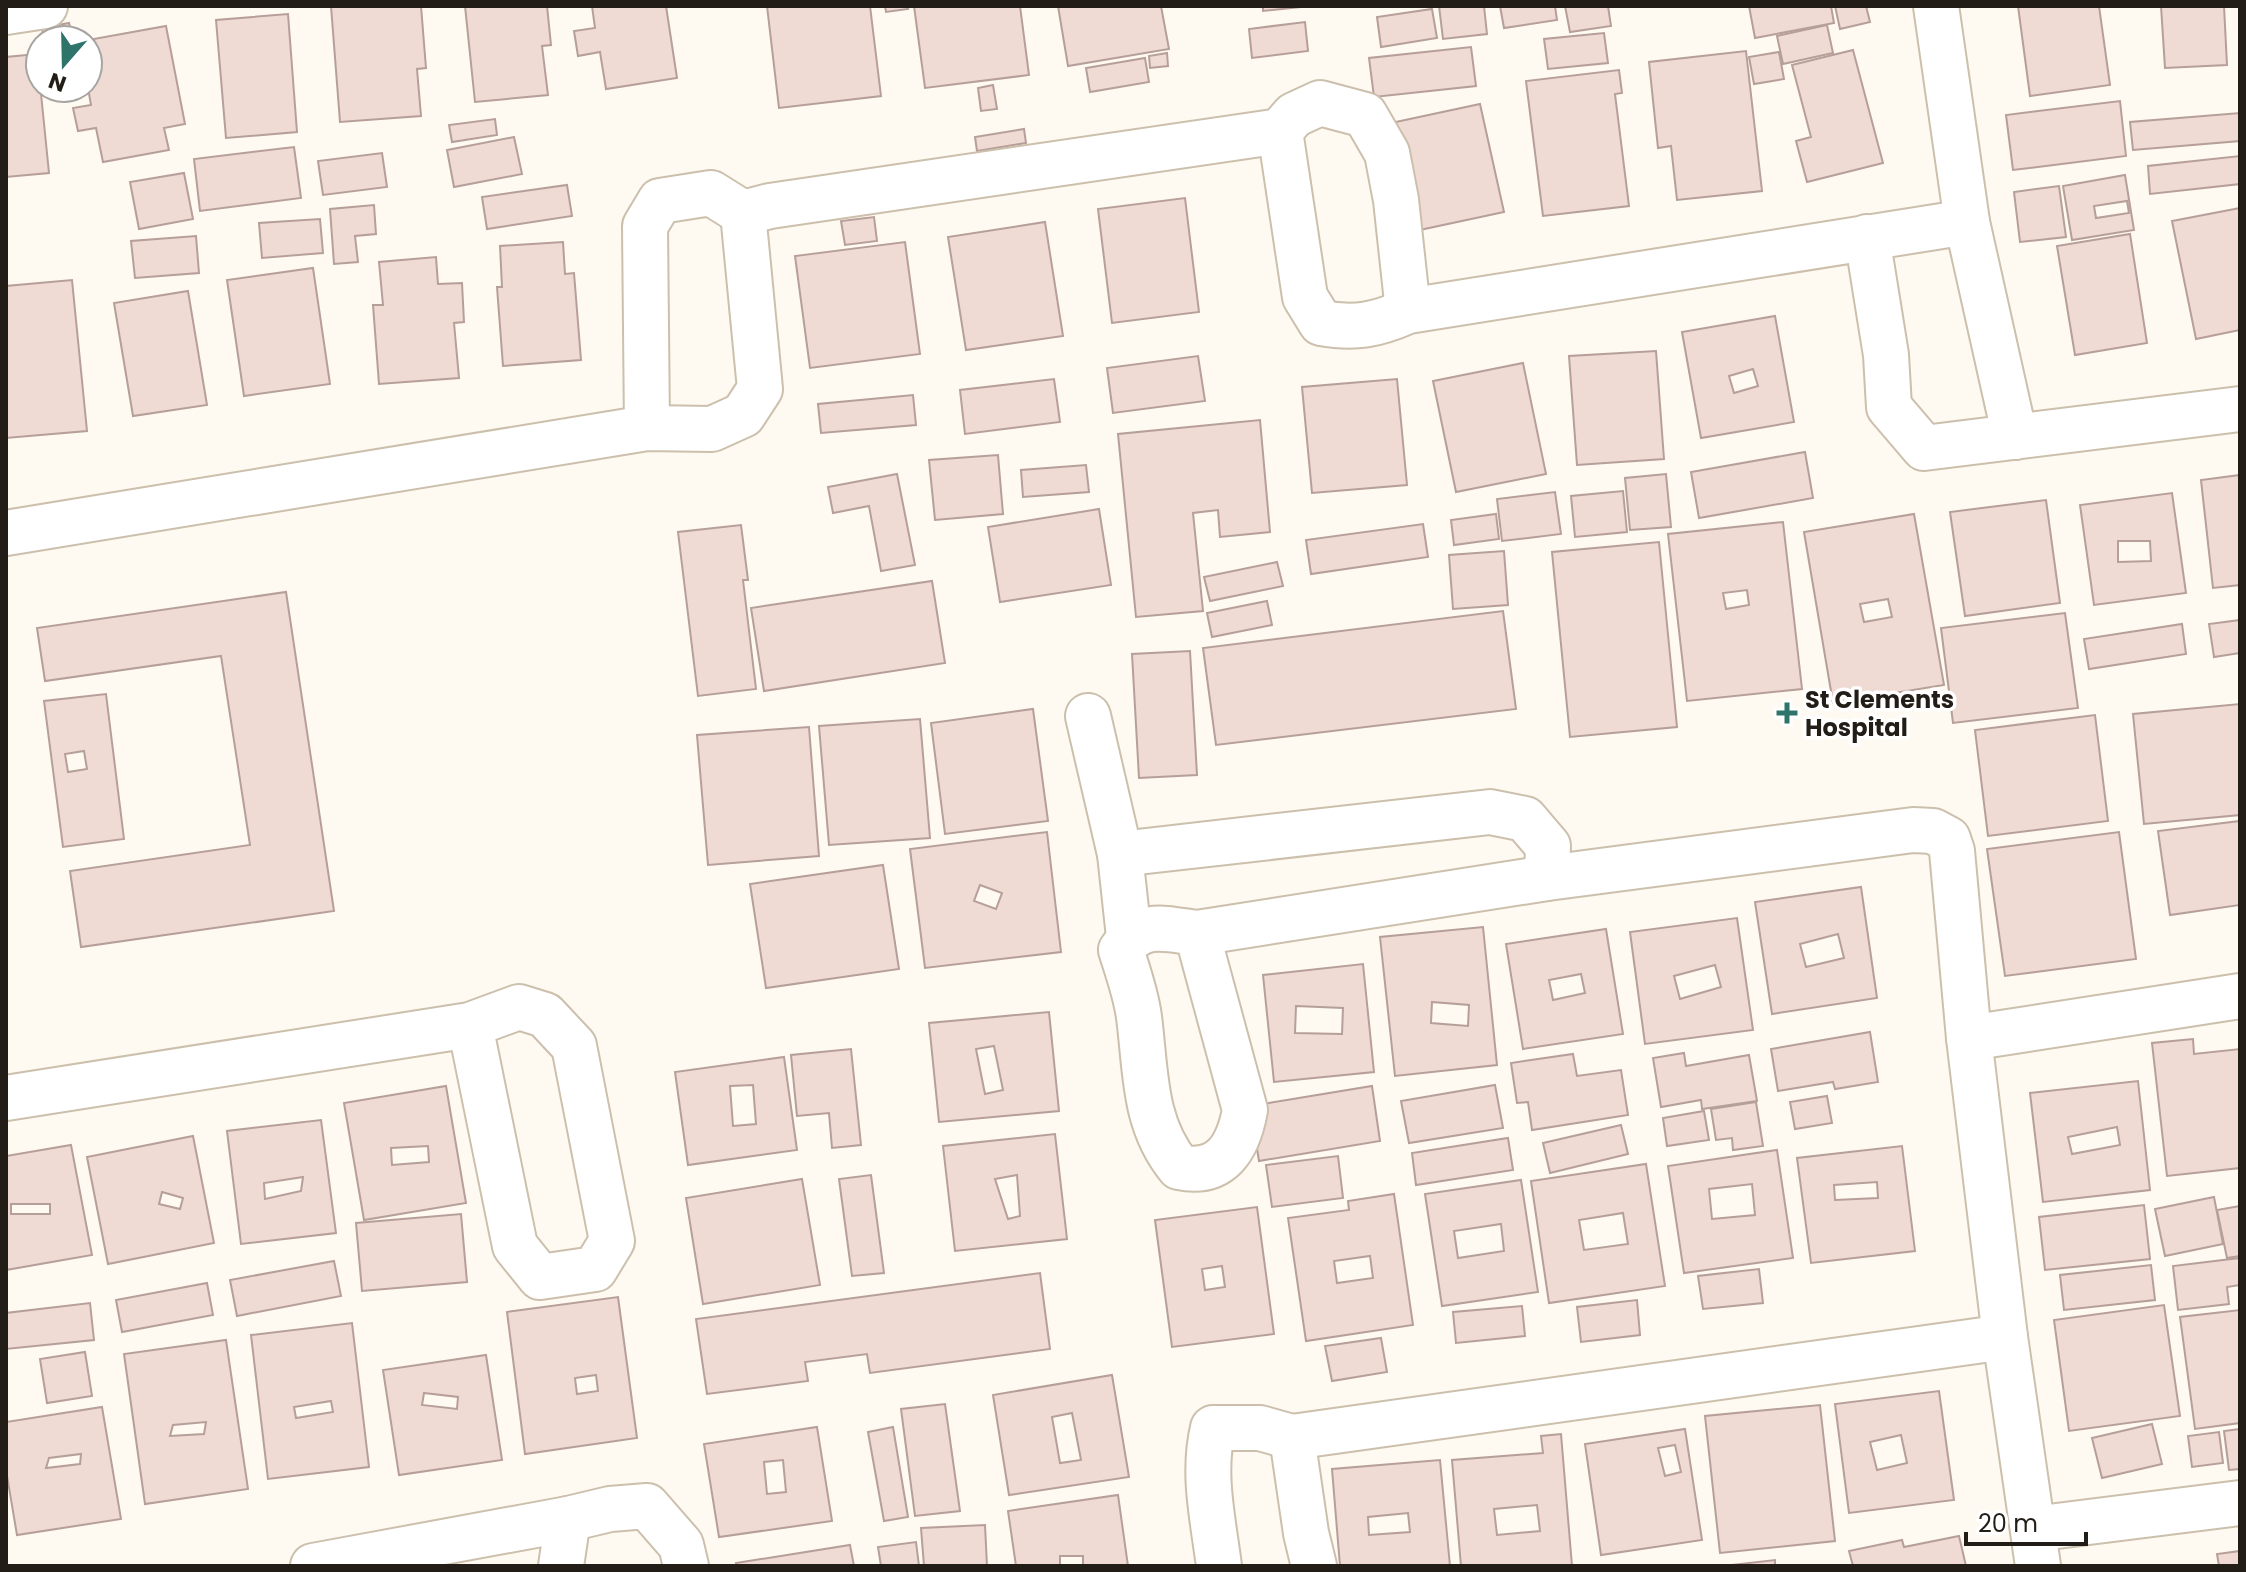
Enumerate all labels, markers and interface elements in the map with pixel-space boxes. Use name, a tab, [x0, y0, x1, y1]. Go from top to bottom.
north arrow	[24, 24, 104, 104]
text: N	[44, 65, 70, 100]
place label: St Clements Hospital	[1805, 683, 1954, 744]
marker: St Clements Hospital	[1776, 702, 1798, 724]
scale bar	[1966, 1496, 2086, 1546]
text: 20 m	[1978, 1507, 2038, 1540]

